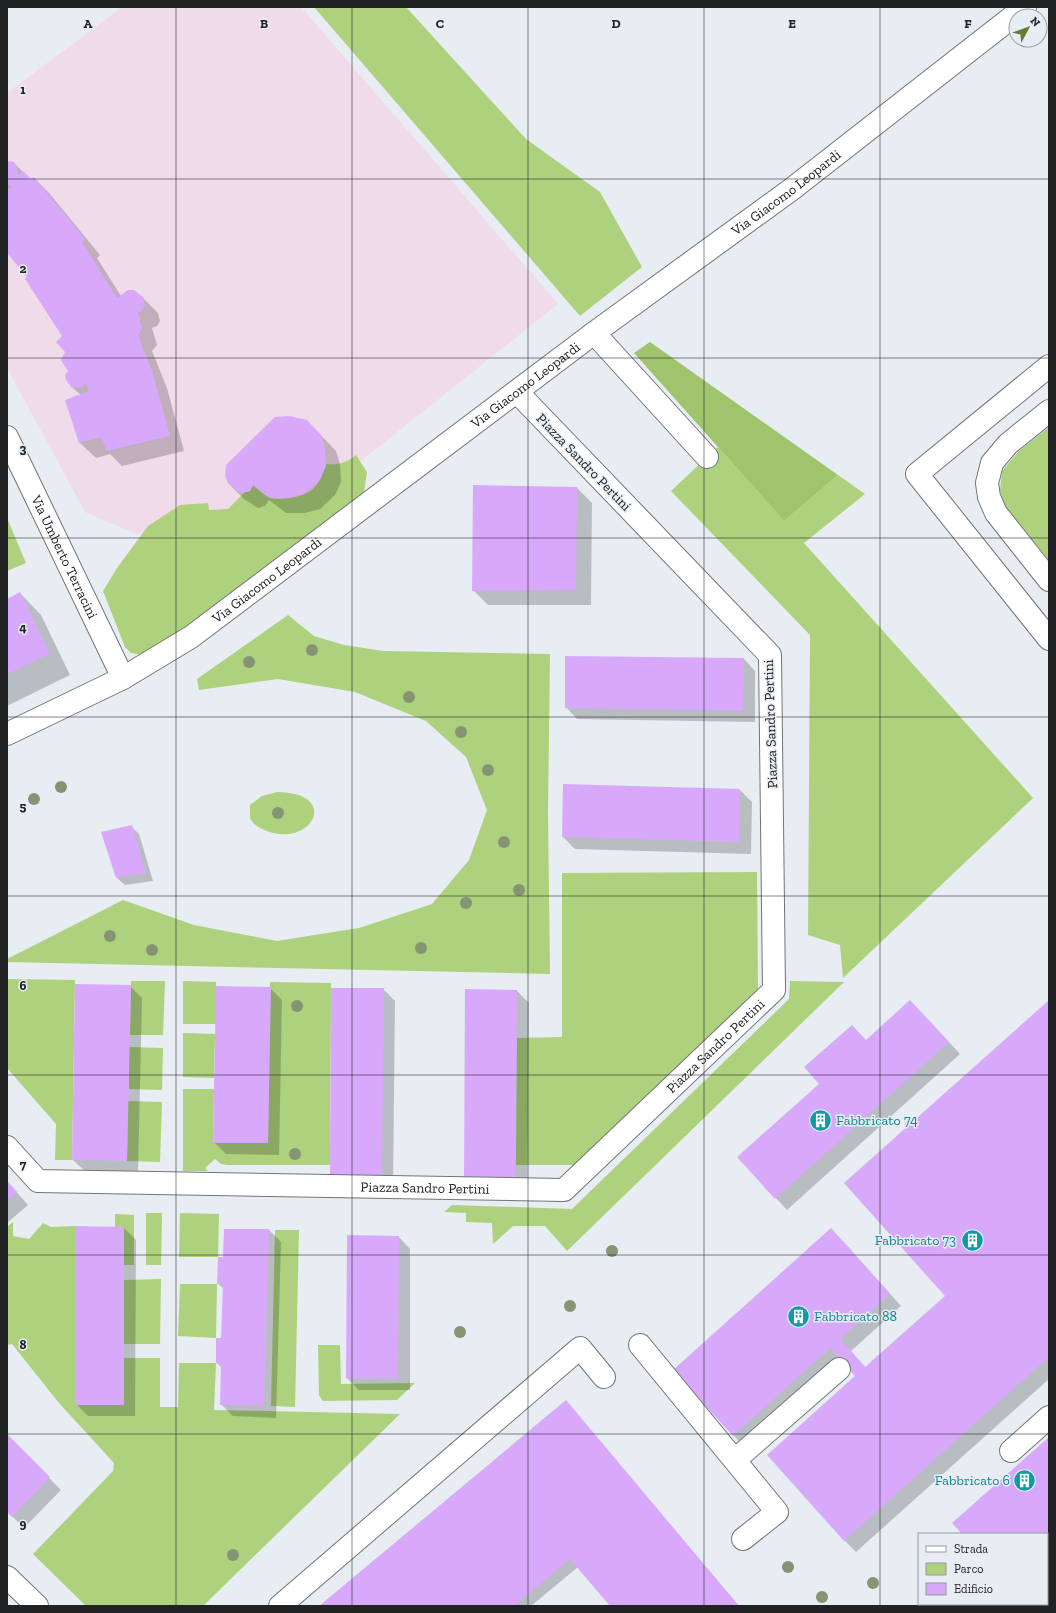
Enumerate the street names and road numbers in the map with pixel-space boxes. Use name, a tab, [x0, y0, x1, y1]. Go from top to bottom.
street label: Via Giacomo Leopardi	[727, 146, 844, 240]
street label: Via Giacomo Leopardi	[467, 338, 584, 433]
street label: Piazza Sandro Pertini	[533, 410, 635, 515]
street label: Via Umberto Terracini	[27, 492, 101, 622]
street label: Via Giacomo Leopardi	[208, 534, 325, 628]
street label: Piazza Sandro Pertini	[760, 659, 781, 789]
street label: Piazza Sandro Pertini	[663, 996, 768, 1097]
street label: Piazza Sandro Pertini	[360, 1179, 490, 1198]

